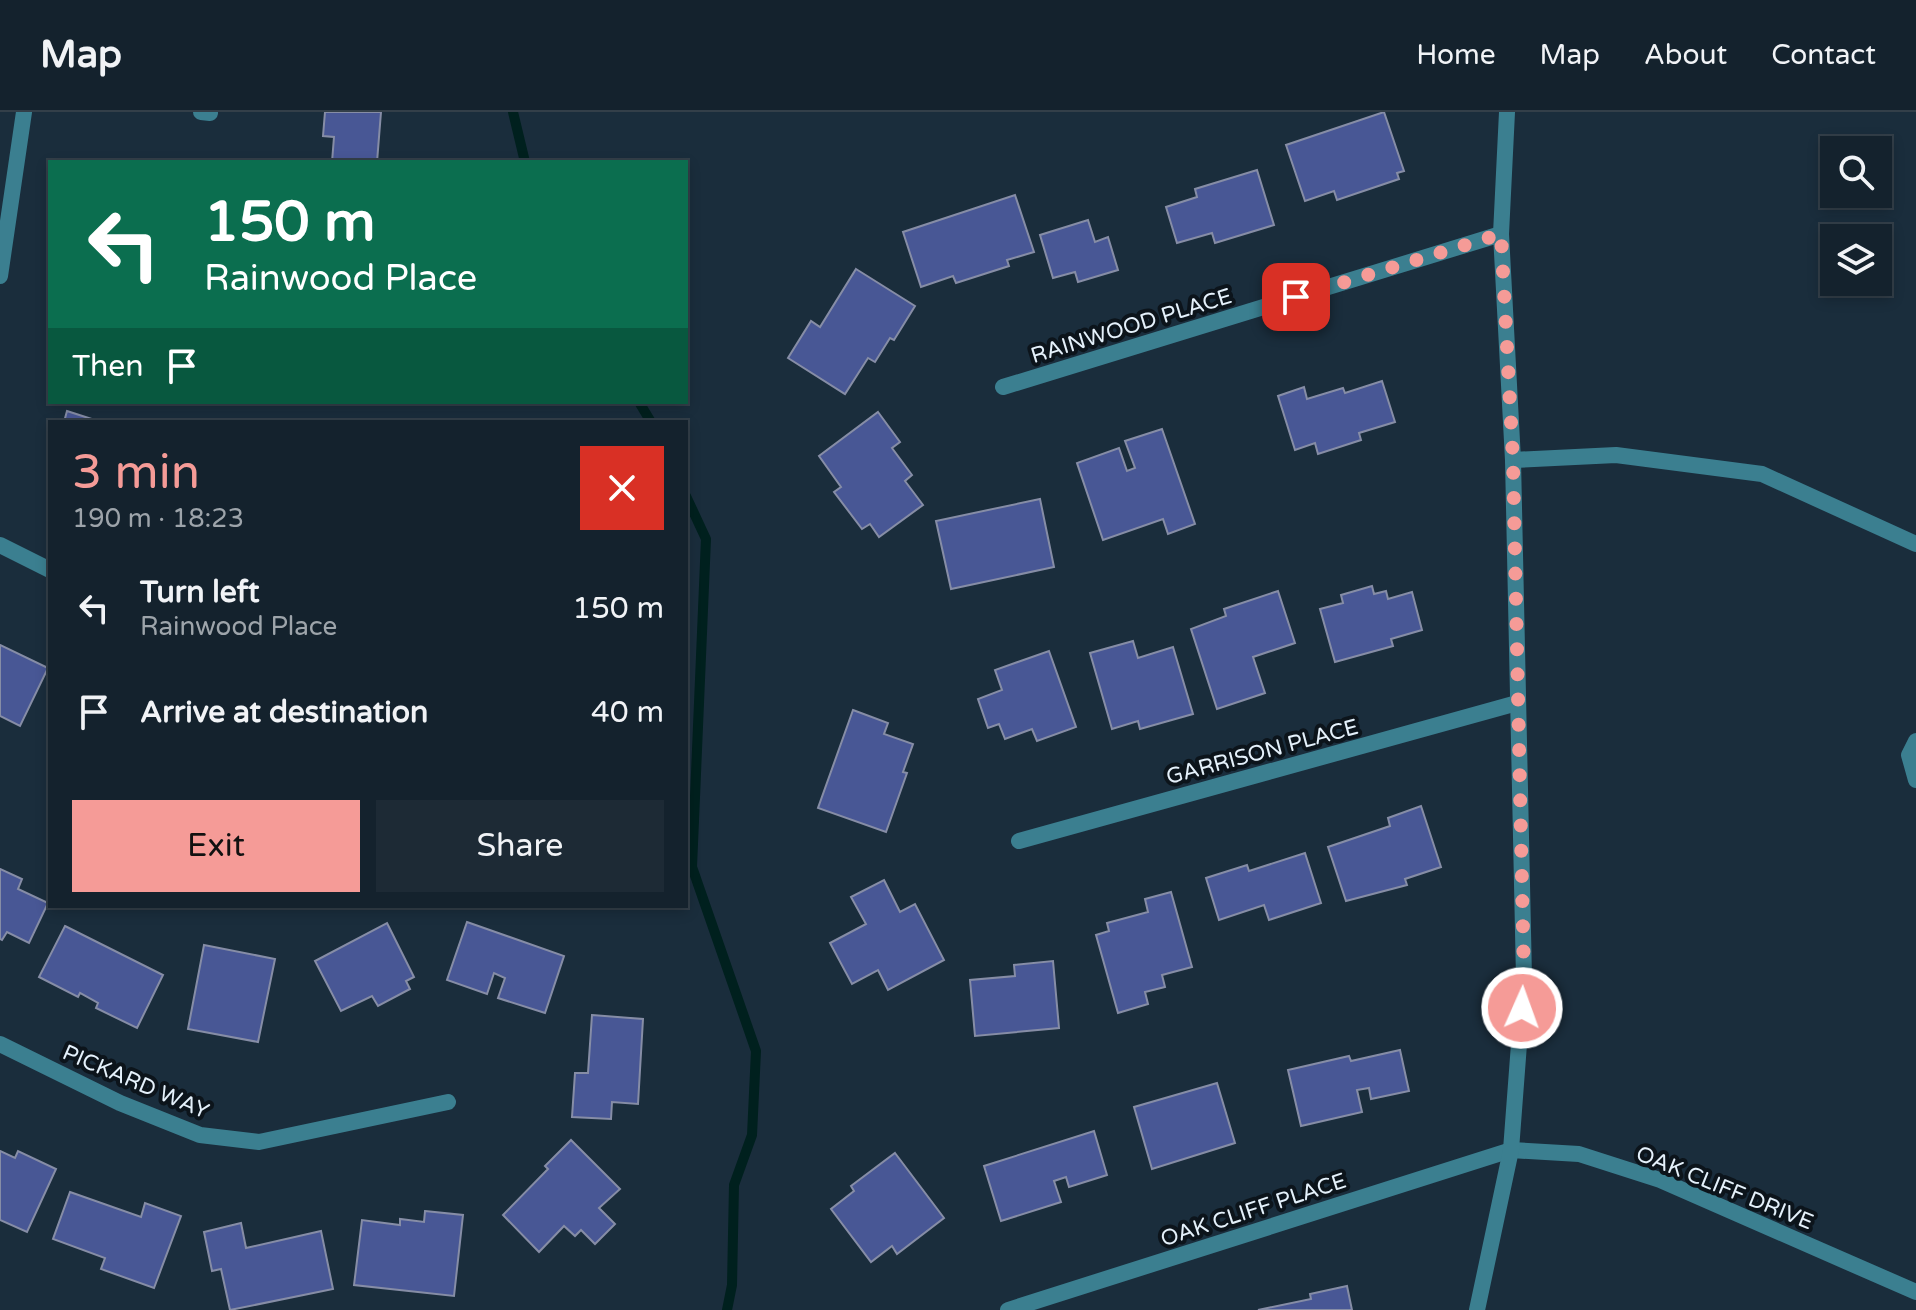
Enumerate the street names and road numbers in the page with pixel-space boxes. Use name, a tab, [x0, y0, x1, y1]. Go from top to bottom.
street label: RAINWOOD PLACE	[1028, 283, 1235, 369]
street label: GARRISON PLACE	[1163, 714, 1361, 790]
street label: PICKARD WAY	[59, 1039, 213, 1124]
street label: OAK CLIFF DRIVE	[1632, 1140, 1817, 1235]
street label: OAK CLIFF PLACE	[1157, 1168, 1349, 1252]

